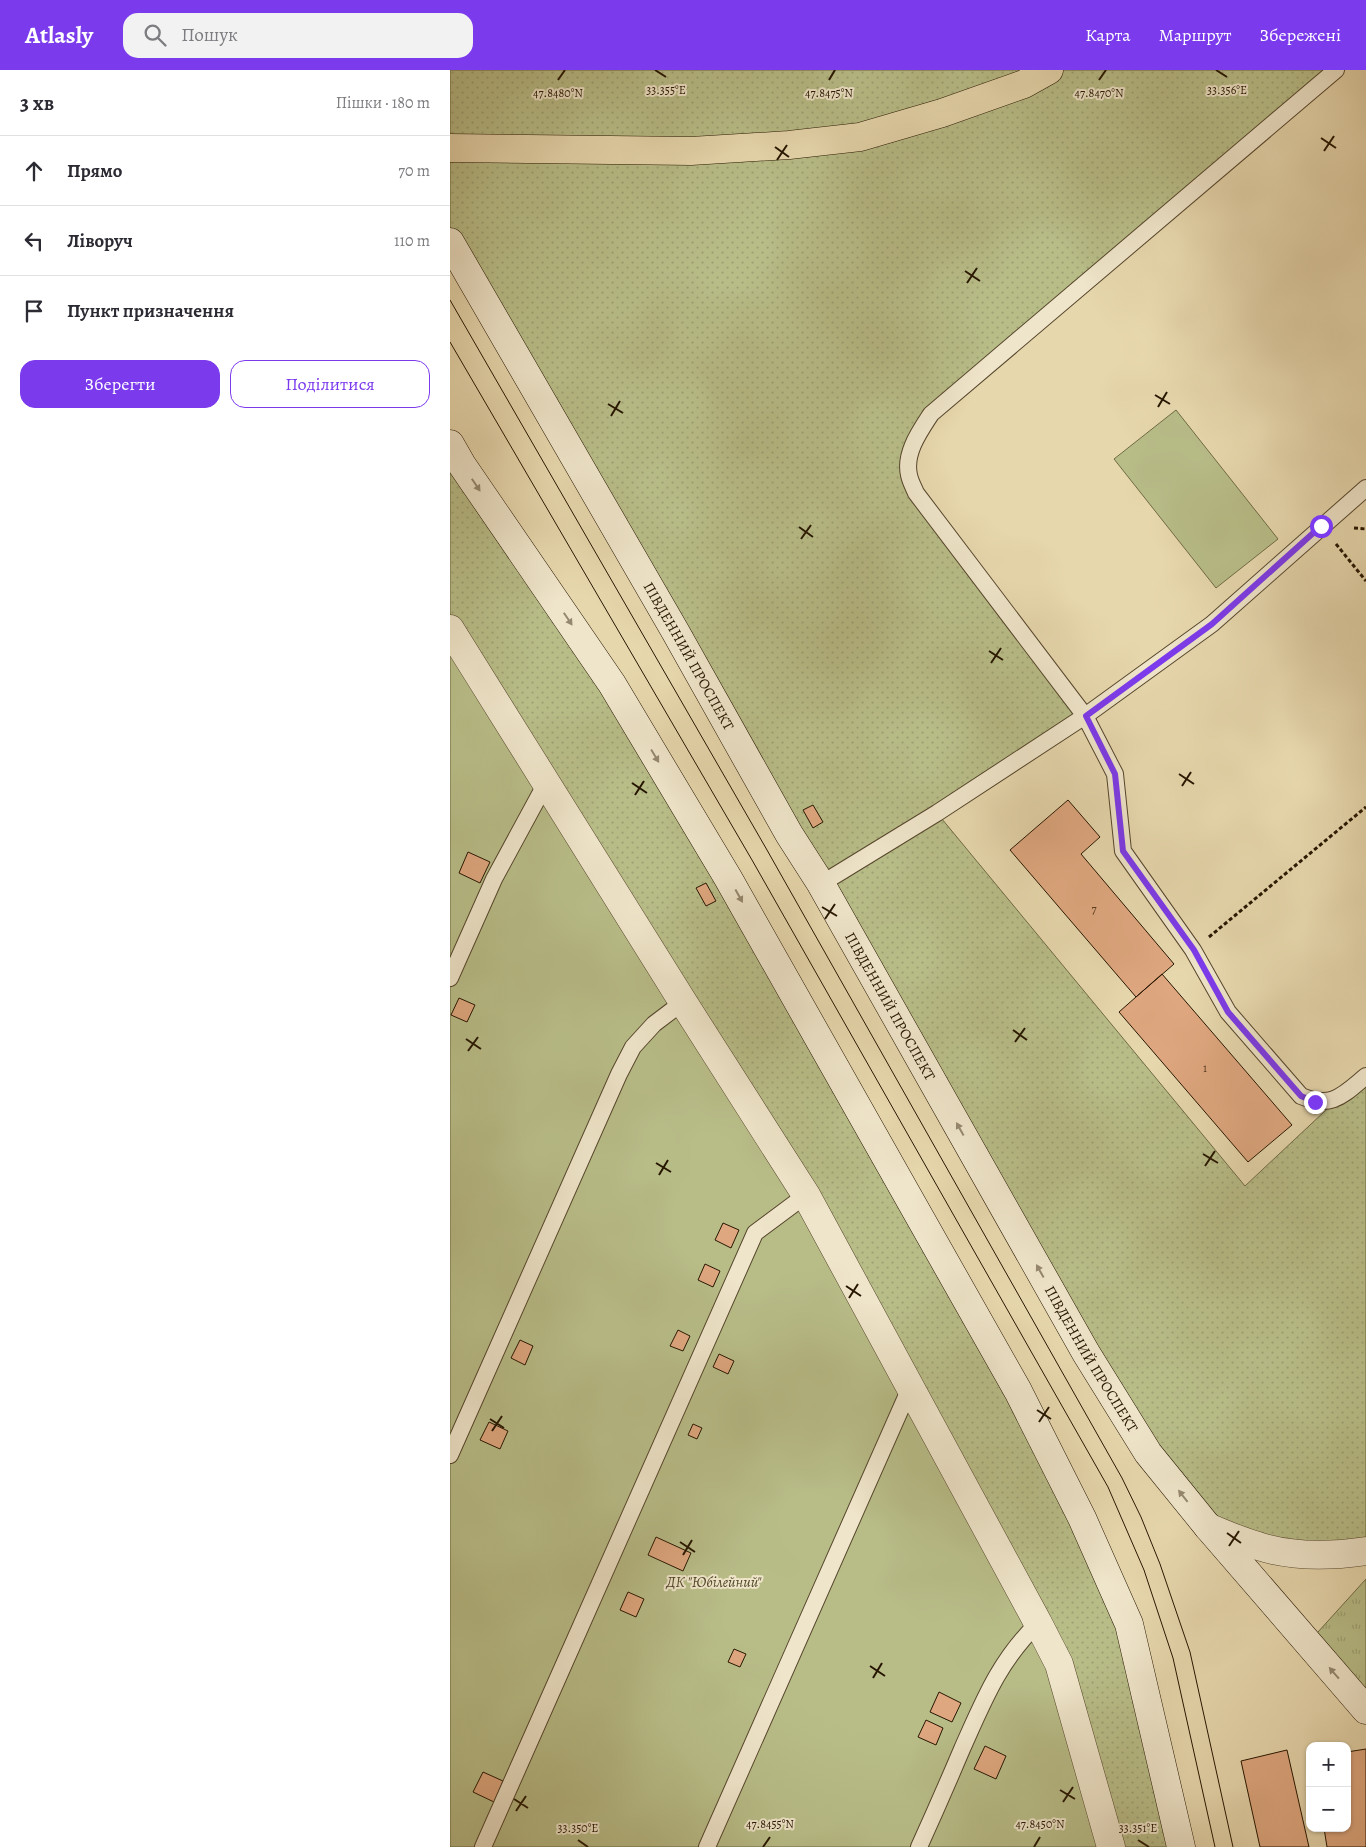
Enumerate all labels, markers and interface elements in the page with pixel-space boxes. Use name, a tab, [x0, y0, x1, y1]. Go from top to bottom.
search box	[123, 13, 473, 58]
text: Atlasly	[25, 19, 93, 51]
icon: search	[141, 21, 169, 49]
text: Пошук	[181, 22, 238, 48]
text: Карта	[1085, 23, 1131, 47]
text: Маршрут	[1159, 23, 1232, 47]
text: Збережені	[1260, 23, 1341, 47]
text: 33.355°E	[646, 82, 686, 98]
text: 33.356°E	[1207, 82, 1247, 98]
text: 47.8480°N	[533, 85, 583, 101]
text: 47.8475°N	[805, 85, 853, 101]
text: 47.8470°N	[1074, 85, 1124, 101]
text: 3 хв	[20, 89, 54, 117]
text: Пішки · 180 m	[336, 92, 430, 114]
icon: ahead	[20, 157, 48, 185]
text: Прямо	[67, 158, 122, 184]
text: 70 m	[398, 160, 430, 182]
icon: left	[20, 227, 48, 255]
text: Ліворуч	[67, 228, 133, 254]
text: 110 m	[394, 230, 430, 252]
icon: arrive	[20, 297, 48, 325]
text: Пункт призначення	[67, 298, 234, 324]
button: Зберегти	[20, 360, 220, 408]
button: Поділитися	[230, 360, 430, 408]
one-way arrow	[471, 478, 481, 492]
route start	[1310, 515, 1333, 538]
street label: ПІВДЕННИЙ ПРОСПЕКТ	[639, 578, 739, 735]
one-way arrow	[563, 613, 573, 626]
one-way arrow	[651, 750, 660, 763]
one-way arrow	[734, 889, 743, 902]
house number: 7	[1091, 901, 1097, 917]
street label: ПІВДЕННИЙ ПРОСПЕКТ	[840, 928, 940, 1085]
house number: 1	[1203, 1060, 1207, 1076]
route end	[1304, 1091, 1327, 1114]
one-way arrow	[955, 1123, 964, 1136]
one-way arrow	[1035, 1264, 1044, 1277]
street label: ПІВДЕННИЙ ПРОСПЕКТ	[1040, 1282, 1143, 1437]
one-way arrow	[1177, 1490, 1188, 1503]
park label: ДК "Юбілейний"	[666, 1572, 762, 1592]
one-way arrow	[1328, 1667, 1340, 1679]
map controls	[1306, 1742, 1351, 1832]
button: +	[1306, 1742, 1351, 1787]
button: −	[1306, 1787, 1351, 1832]
text: 47.8455°N	[746, 1816, 794, 1832]
text: 47.8450°N	[1015, 1816, 1065, 1832]
text: 33.350°E	[558, 1820, 598, 1836]
text: 33.351°E	[1119, 1820, 1157, 1836]

